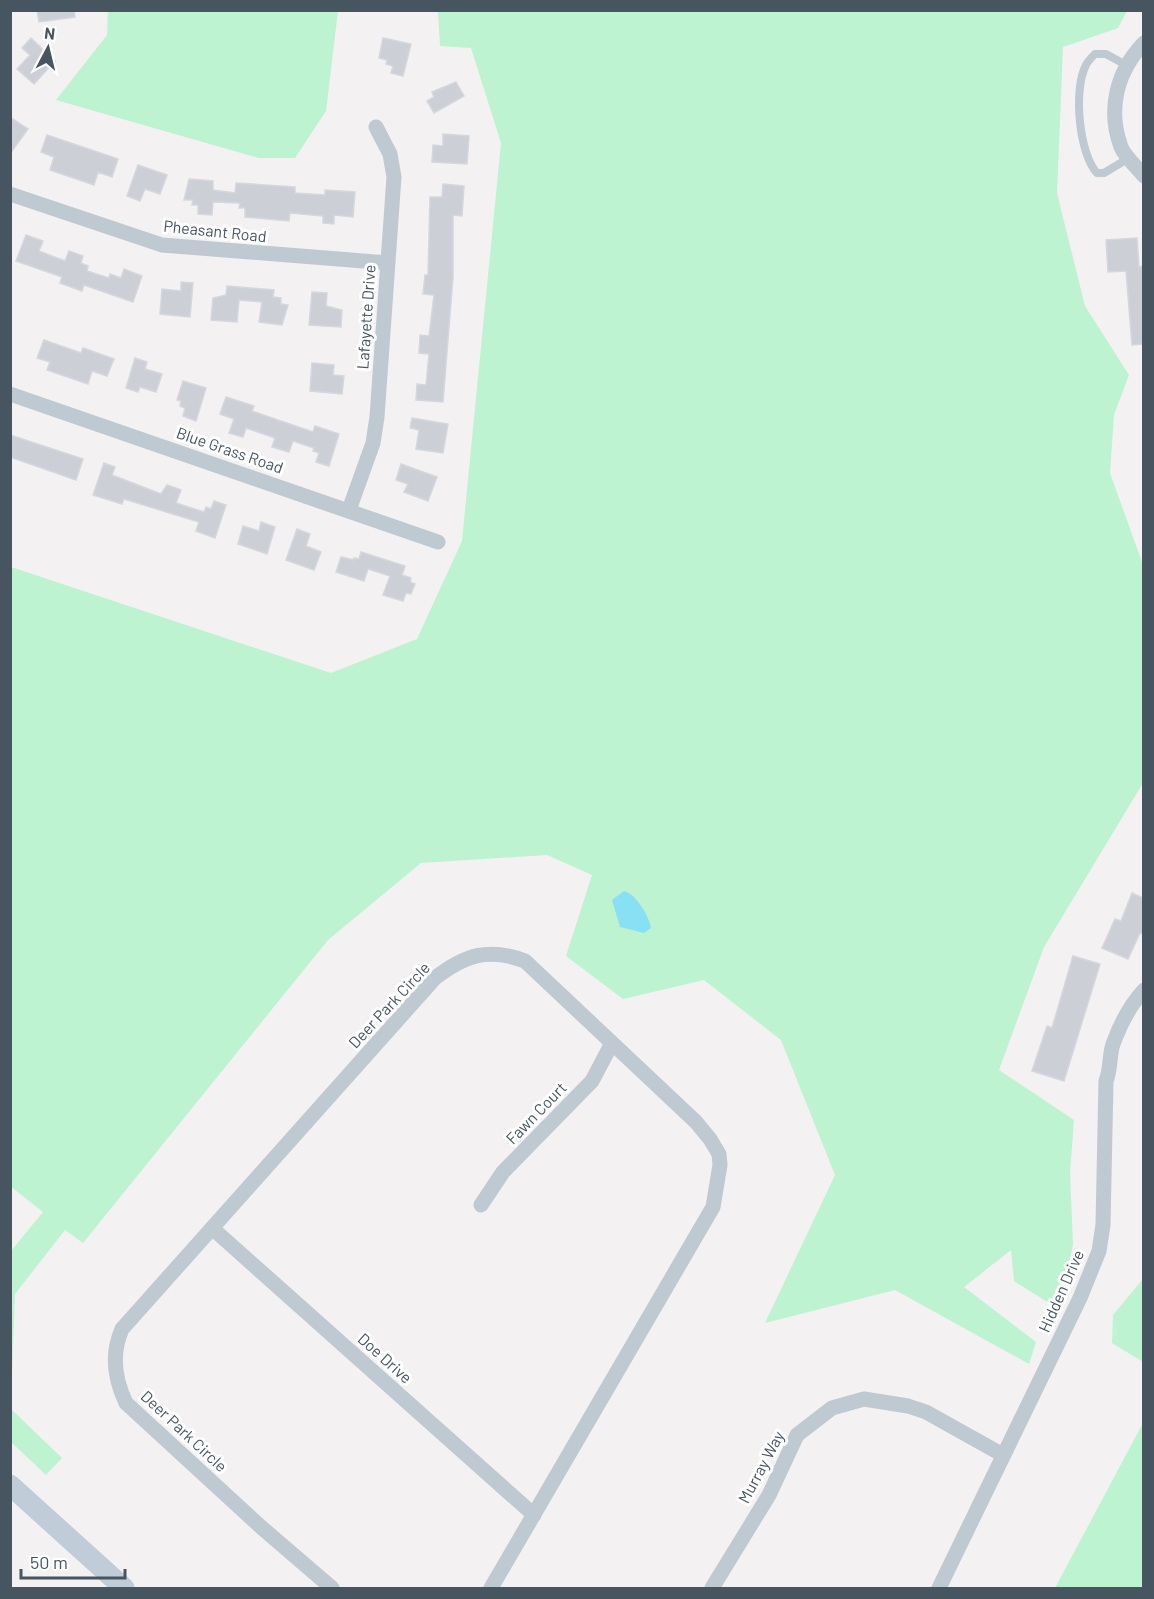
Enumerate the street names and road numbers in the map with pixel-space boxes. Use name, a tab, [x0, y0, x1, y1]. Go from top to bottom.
street label: Pheasant Road	[163, 216, 268, 245]
street label: Lafayette Drive	[352, 264, 379, 370]
street label: Blue Grass Road	[174, 422, 286, 477]
street label: Deer Park Circle	[344, 958, 433, 1052]
street label: Fawn Court	[501, 1078, 570, 1148]
street label: Hidden Drive	[1034, 1247, 1087, 1335]
street label: Doe Drive	[354, 1328, 416, 1387]
street label: Deer Park Circle	[137, 1386, 231, 1475]
street label: Murray Way	[734, 1427, 788, 1506]

